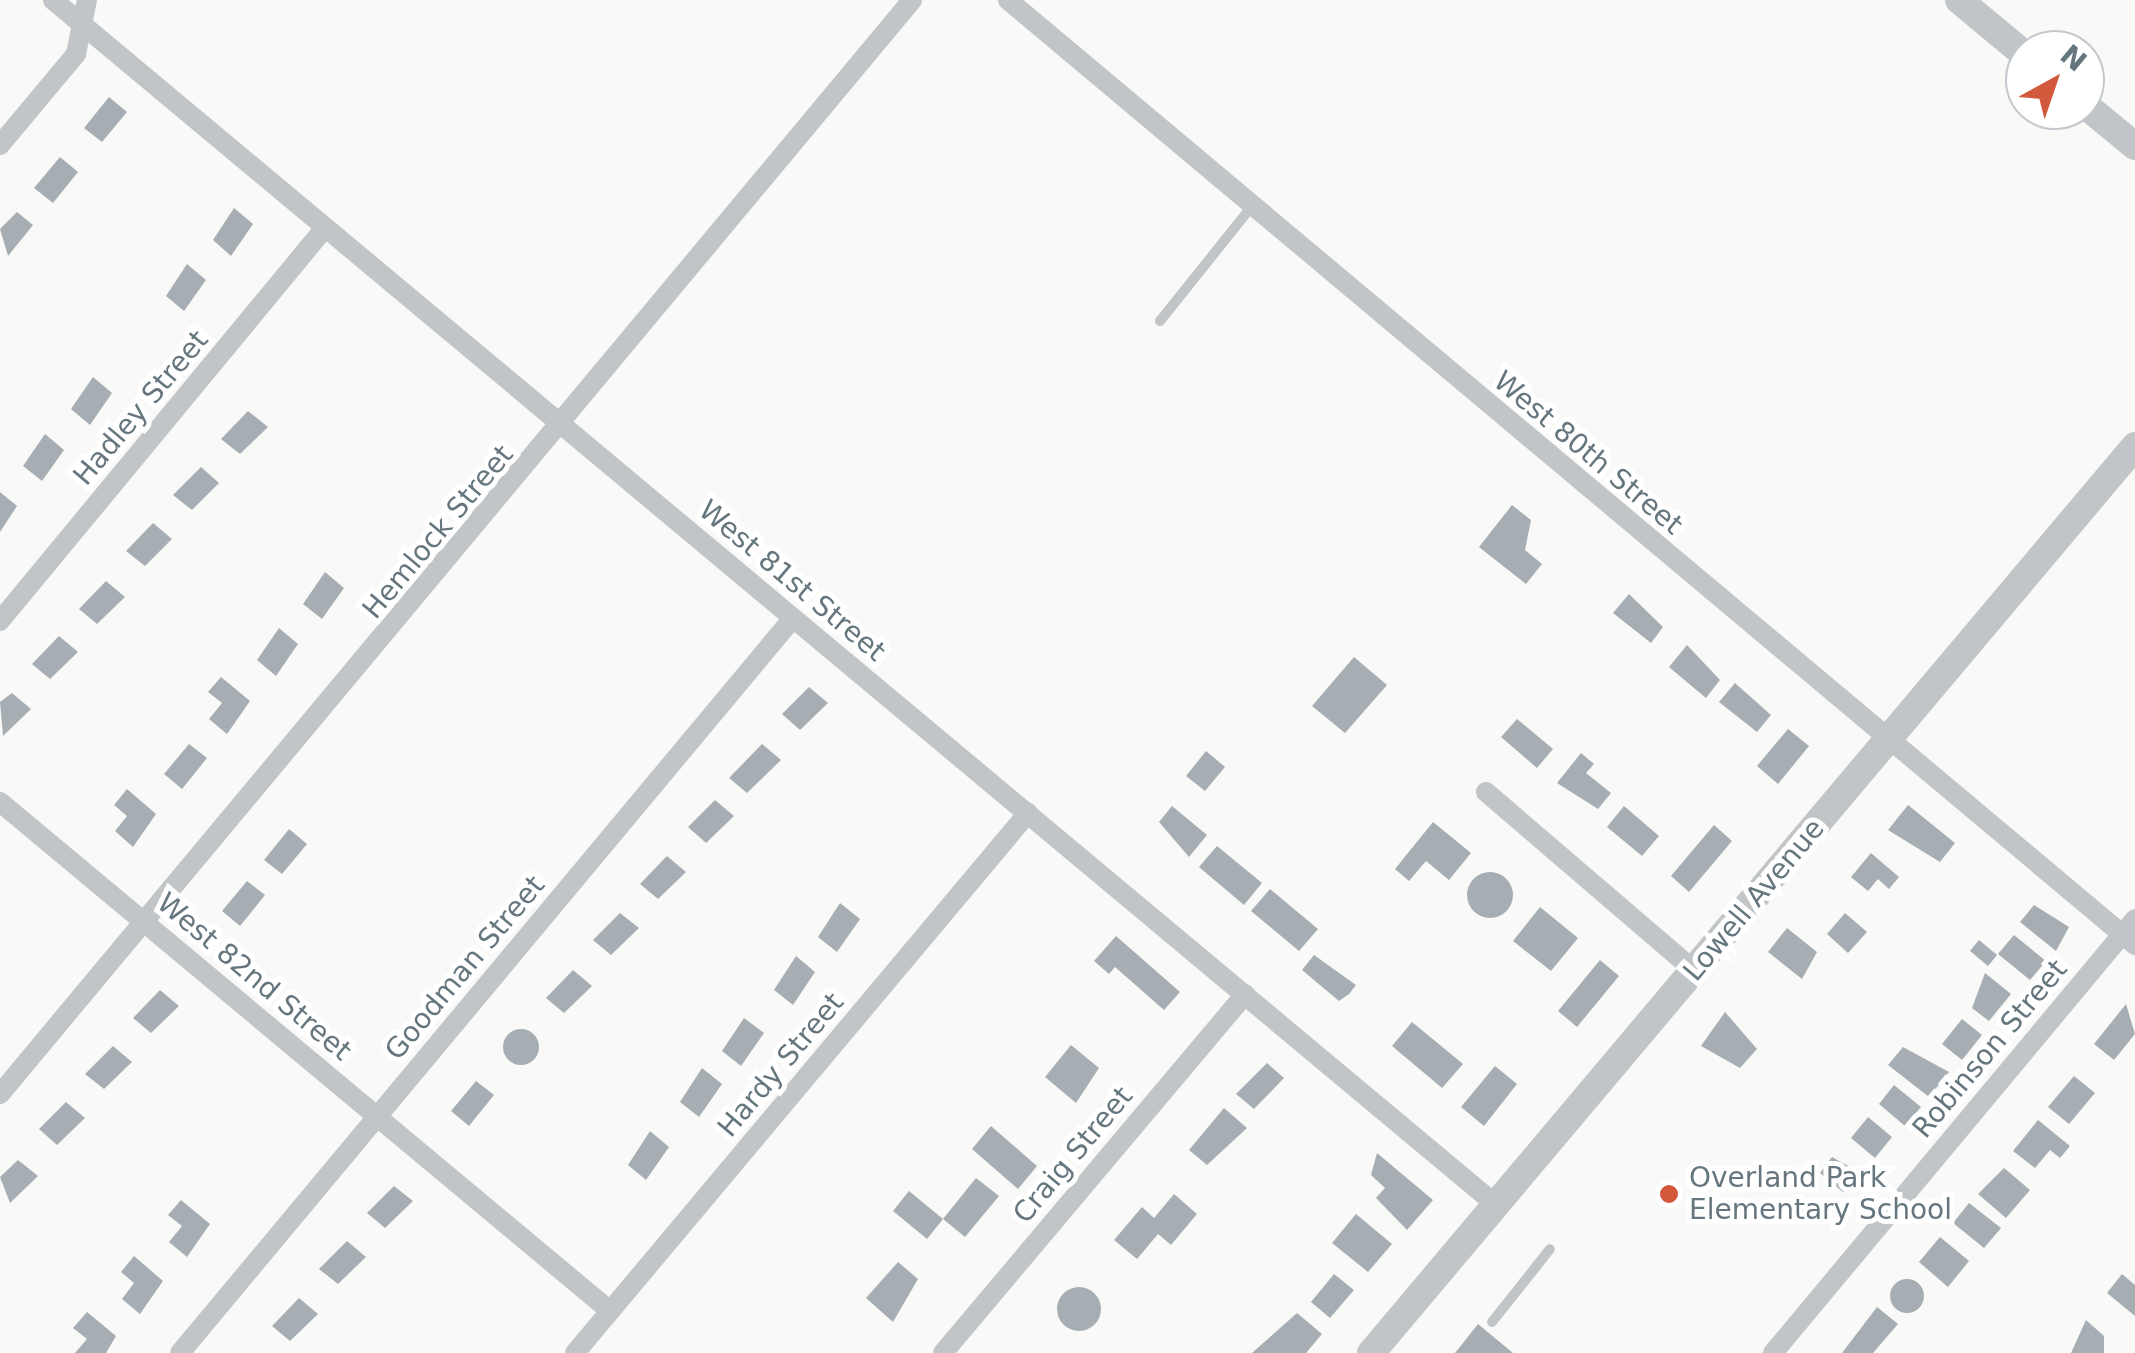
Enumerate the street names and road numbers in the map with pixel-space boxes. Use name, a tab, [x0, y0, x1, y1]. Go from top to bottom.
street label: Hadley Street	[67, 324, 215, 492]
street label: West 80th Street	[1487, 364, 1689, 542]
street label: Hemlock Street	[356, 438, 520, 626]
street label: West 81st Street	[692, 493, 892, 669]
street label: Lowell Avenue	[1677, 812, 1831, 988]
street label: Goodman Street	[378, 869, 552, 1067]
street label: West 82nd Street	[150, 886, 358, 1068]
street label: Robinson Street	[1906, 953, 2074, 1145]
street label: Hardy Street	[711, 986, 851, 1144]
street label: Craig Street	[1006, 1080, 1140, 1230]

